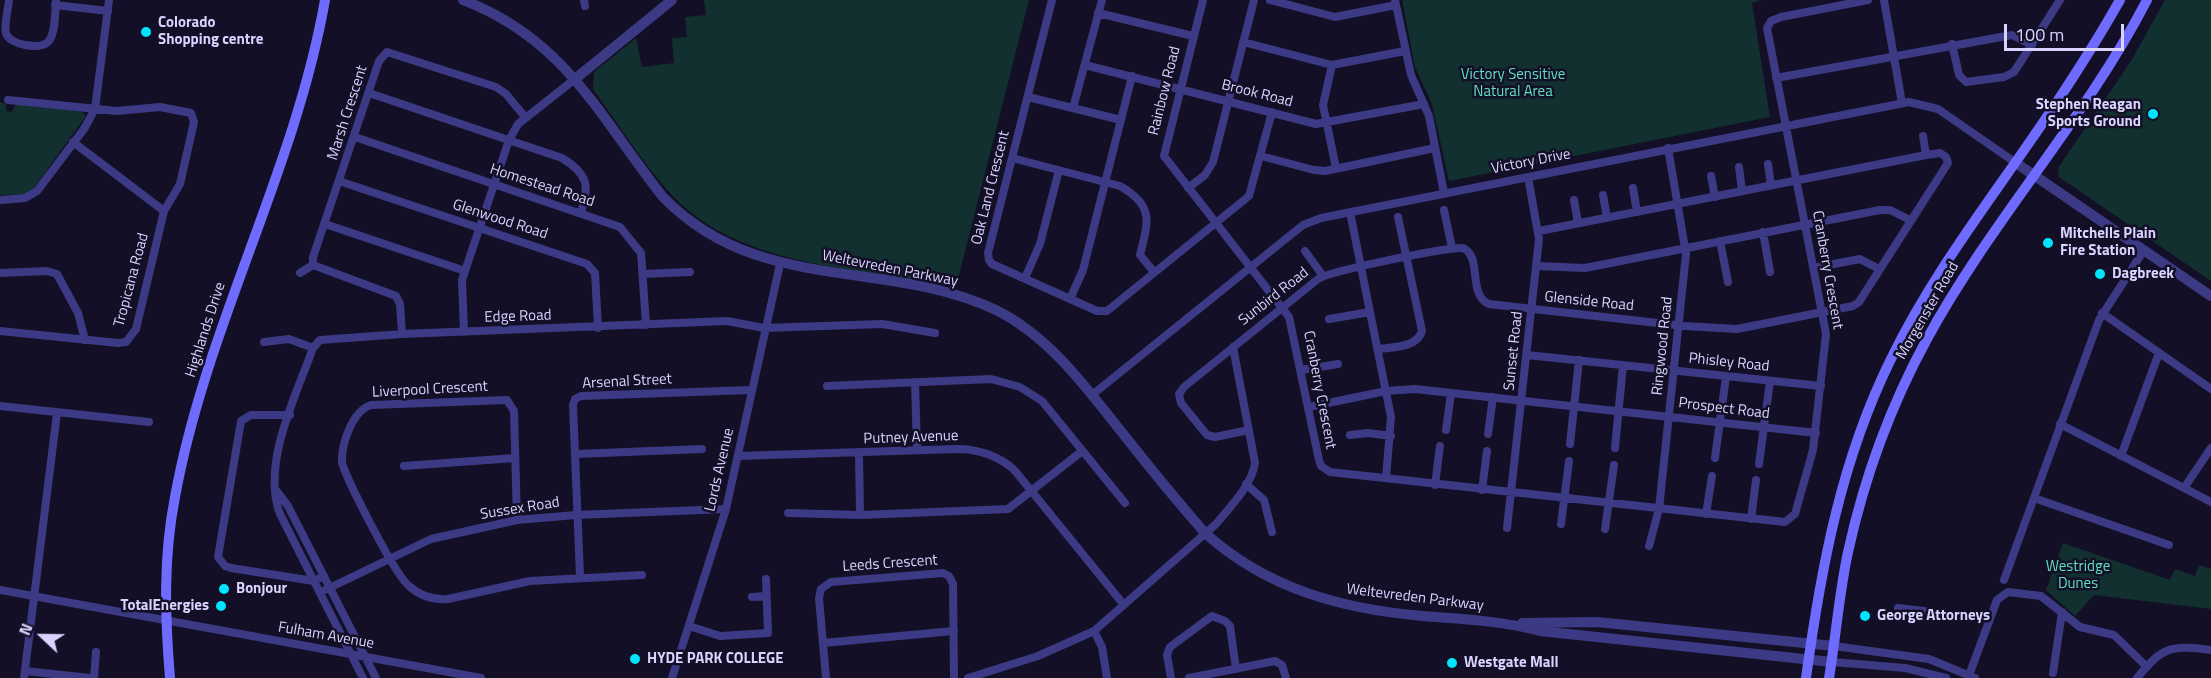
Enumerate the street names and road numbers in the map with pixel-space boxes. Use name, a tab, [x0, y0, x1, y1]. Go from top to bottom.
street label: Rainbow Road	[1145, 45, 1185, 137]
street label: Marsh Crescent	[324, 63, 372, 163]
street label: Brook Road	[1219, 76, 1295, 112]
street label: Oak Land Crescent	[968, 129, 1014, 247]
street label: Victory Drive	[1490, 146, 1572, 178]
street label: Homestead Road	[487, 161, 597, 211]
street label: Glenwood Road	[450, 196, 550, 244]
street label: Cranberry Crescent	[1808, 209, 1846, 331]
street label: Tropicana Road	[111, 231, 153, 329]
street label: Weltevreden Parkway	[820, 247, 960, 291]
street label: Morgenster Road	[1893, 259, 1963, 363]
street label: Sunbird Road	[1235, 264, 1313, 330]
street label: Highlands Drive	[182, 280, 230, 380]
street label: Glenside Road	[1543, 288, 1635, 316]
street label: Ringwood Road	[1649, 296, 1677, 396]
street label: Edge Road	[484, 307, 552, 327]
street label: Sunset Road	[1501, 310, 1527, 392]
street label: Cranberry Crescent	[1299, 329, 1339, 451]
street label: Phisley Road	[1688, 350, 1770, 376]
street label: Arsenal Street	[582, 371, 672, 393]
street label: Liverpool Crescent	[372, 378, 488, 402]
street label: Prospect Road	[1677, 394, 1771, 424]
street label: Lords Avenue	[702, 426, 738, 514]
street label: Putney Avenue	[863, 427, 959, 449]
street label: Sussex Road	[479, 494, 561, 524]
street label: Leeds Crescent	[842, 552, 938, 576]
street label: Weltevreden Parkway	[1345, 581, 1485, 615]
street label: Fulham Avenue	[276, 619, 376, 653]

